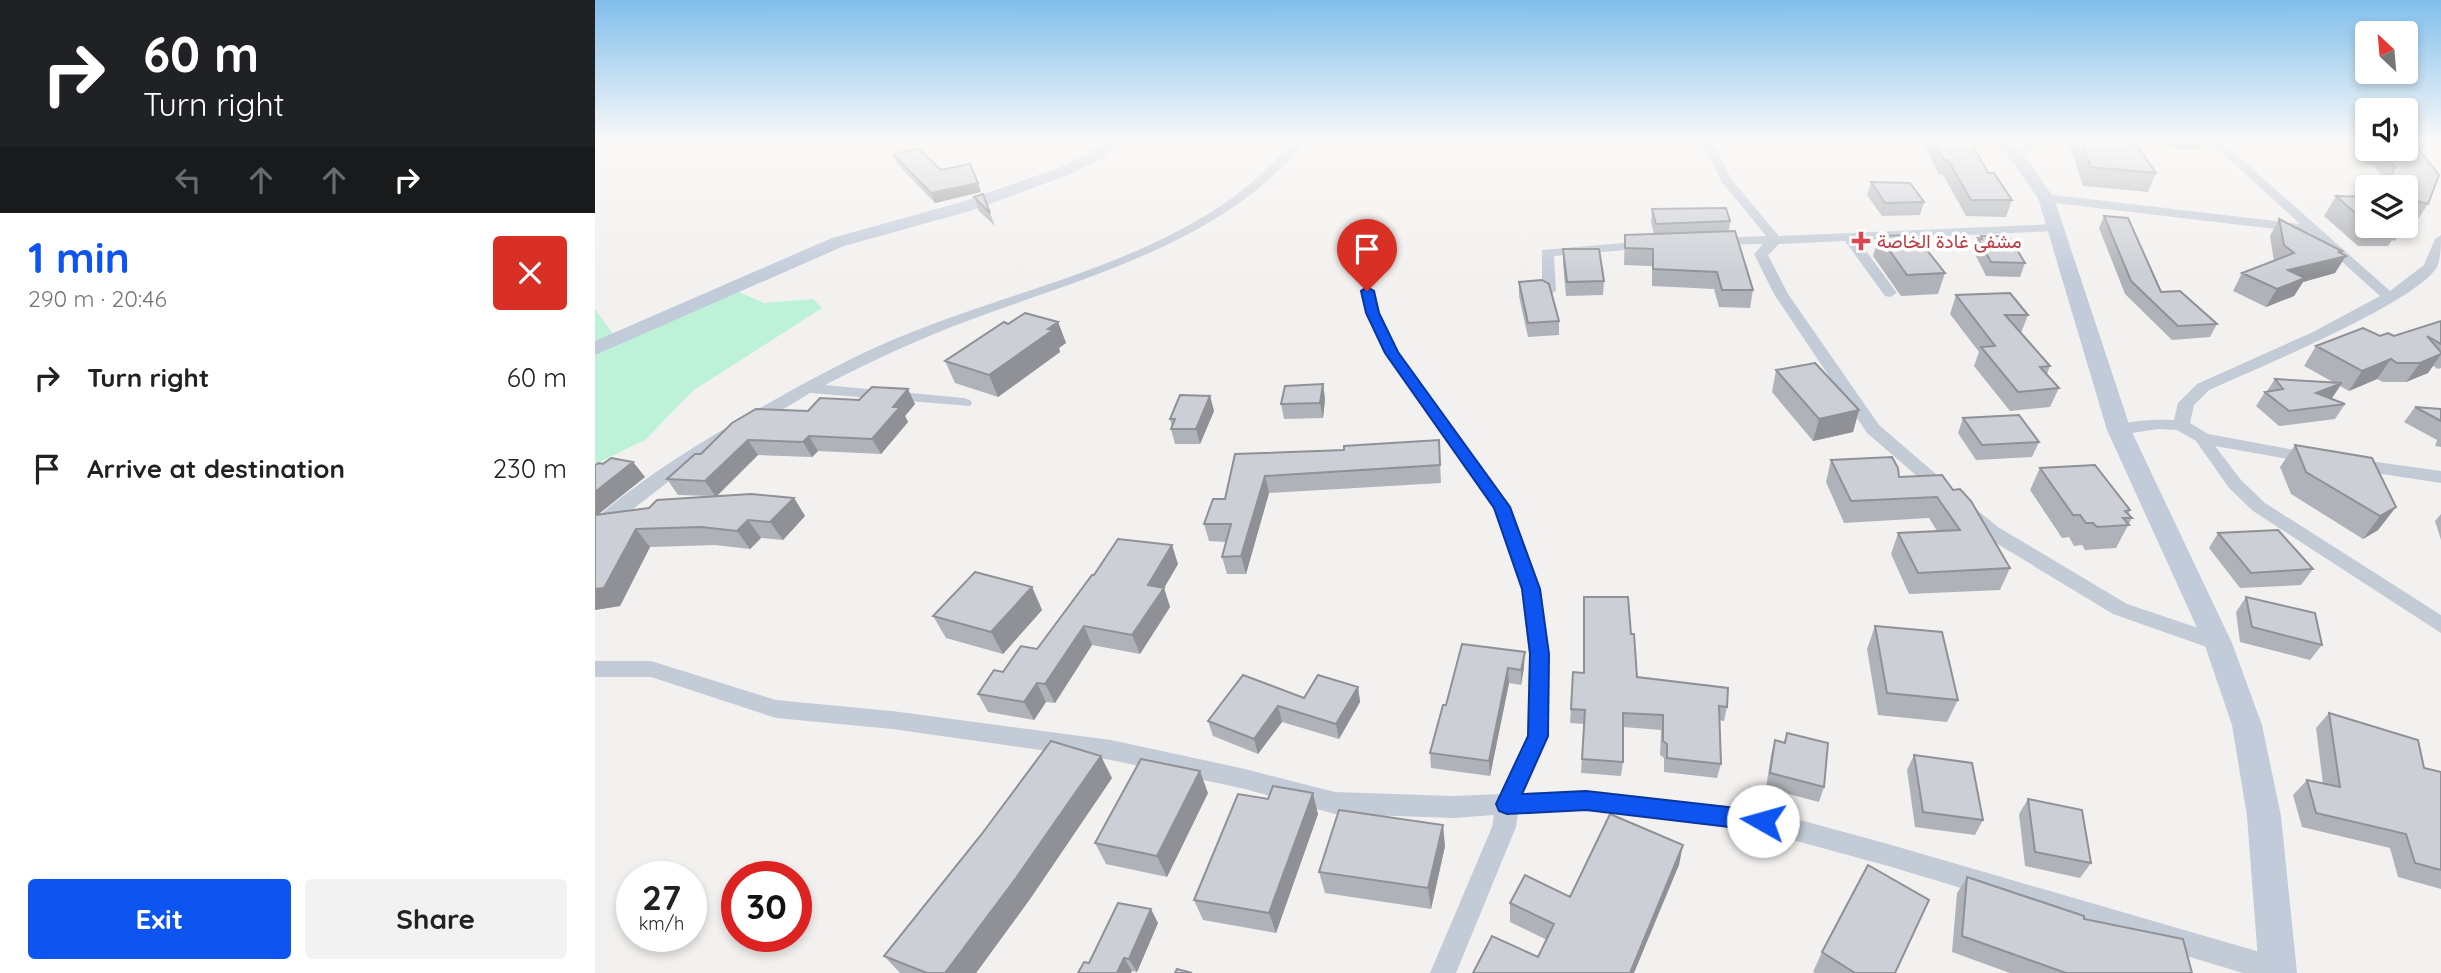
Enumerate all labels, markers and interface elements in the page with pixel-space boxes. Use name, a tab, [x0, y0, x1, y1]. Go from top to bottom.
north arrow	[2355, 21, 2419, 84]
map controls	[2355, 21, 2418, 238]
text: 60 m	[143, 23, 259, 84]
icon: right	[28, 28, 119, 119]
text: Turn right	[143, 84, 284, 124]
button: sound	[2355, 98, 2418, 161]
icon: left	[169, 161, 207, 199]
icon: ahead	[242, 161, 280, 199]
icon: ahead	[315, 161, 353, 199]
icon: right	[388, 161, 426, 199]
button: layers	[2355, 175, 2418, 238]
pin	[1337, 219, 1397, 291]
place label: مشفى غادة الخاصة	[1877, 229, 2022, 253]
icon: arrive	[1348, 230, 1386, 268]
text: 1 min	[28, 231, 130, 284]
marker: مشفى غادة الخاصة	[1851, 231, 1871, 251]
button: close	[493, 236, 567, 310]
text: 290 m · 20:46	[28, 284, 167, 313]
icon: right	[28, 359, 66, 397]
text: Turn right	[87, 361, 209, 394]
text: 60 m	[507, 361, 567, 394]
icon: arrive	[28, 450, 66, 488]
text: Arrive at destination	[87, 452, 345, 485]
text: 230 m	[493, 452, 567, 485]
position arrow	[1726, 784, 1800, 858]
speed limit sign: 30	[721, 861, 812, 952]
text: 27	[642, 875, 681, 919]
button: Exit	[28, 879, 291, 959]
button: Share	[305, 879, 567, 959]
text: km/h	[639, 912, 684, 935]

